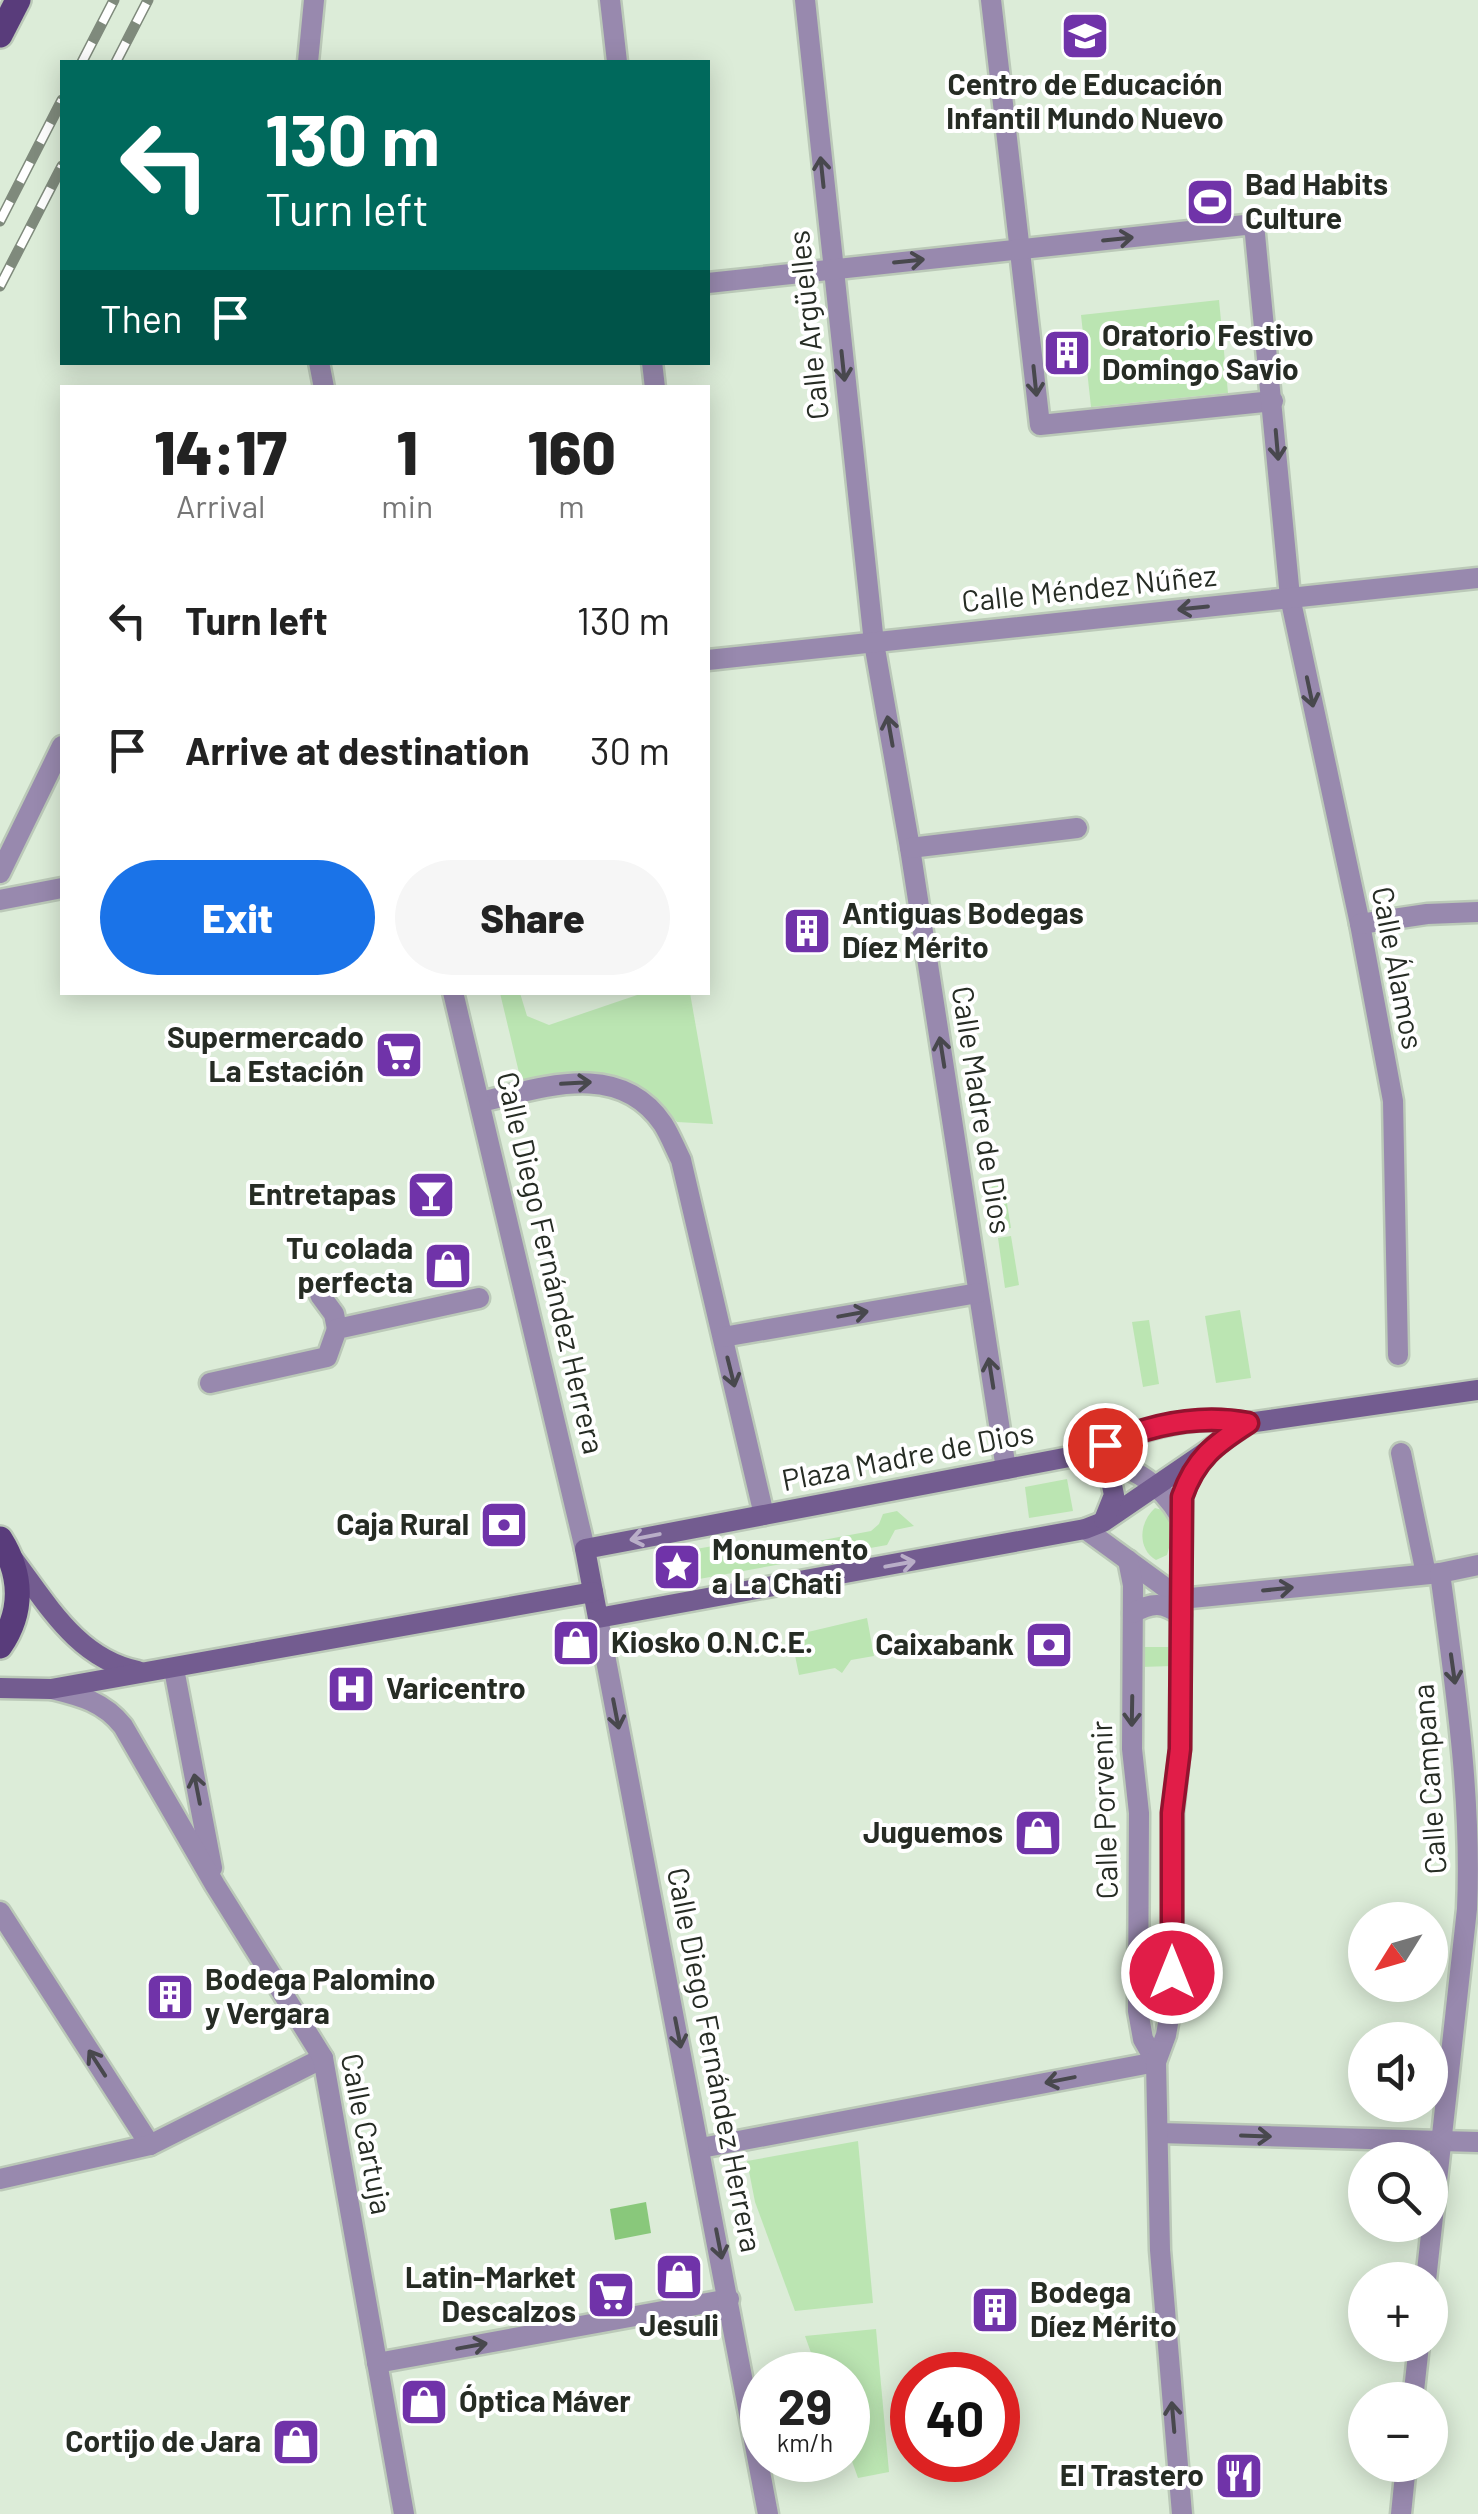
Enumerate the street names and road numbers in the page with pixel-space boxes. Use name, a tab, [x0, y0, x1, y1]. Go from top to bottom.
street label: Calle Argüelles	[779, 229, 835, 422]
street label: Calle Méndez Núñez	[960, 556, 1218, 618]
street label: Calle Álamos	[1366, 883, 1432, 1052]
street label: Calle Madre de Dios	[946, 983, 1020, 1236]
street label: Calle Diego Fernández Herrera	[490, 1068, 613, 1457]
street label: Plaza Madre de Dios	[779, 1413, 1037, 1497]
street label: Calle Campana	[1403, 1683, 1453, 1875]
street label: Calle Porvenir	[1082, 1720, 1124, 1900]
street label: Calle Diego Fernández Herrera	[661, 1864, 771, 2255]
street label: Calle Cartuja	[335, 2050, 401, 2217]

